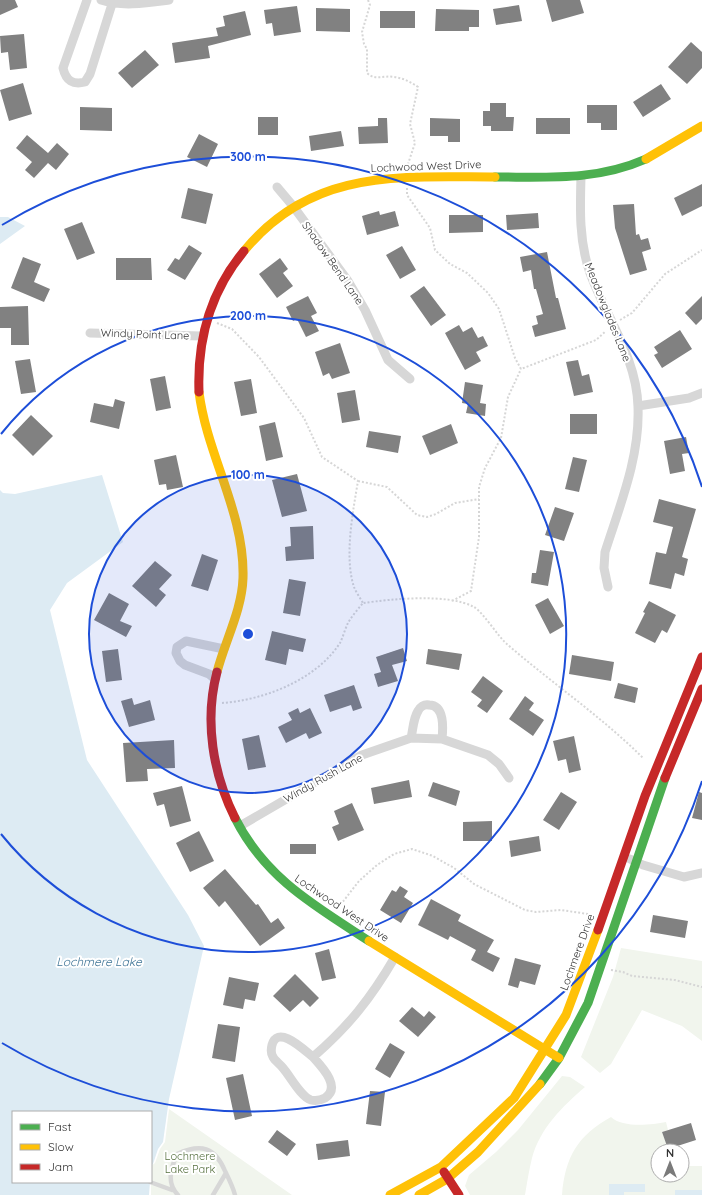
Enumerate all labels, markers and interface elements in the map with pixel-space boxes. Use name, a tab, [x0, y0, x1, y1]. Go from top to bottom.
text: 300 m	[230, 149, 266, 164]
street label: Lochwood West Drive	[370, 157, 482, 175]
street label: Shadow Bend Lane	[299, 219, 367, 307]
street label: Meadowglades Lane	[582, 260, 634, 364]
text: 200 m	[230, 308, 266, 323]
street label: Windy Point Lane	[100, 325, 190, 343]
text: 100 m	[231, 467, 265, 482]
centre of rings	[241, 627, 255, 641]
street label: Windy Rush Lane	[281, 750, 365, 806]
street label: Lochwood West Drive	[292, 871, 392, 945]
street label: Lochmere Drive	[557, 912, 597, 992]
water label: Lochmere Lake	[56, 954, 143, 969]
legend	[12, 1111, 152, 1183]
text: Fast	[48, 1119, 72, 1134]
text: Slow	[48, 1139, 74, 1154]
north arrow	[650, 1143, 690, 1183]
text: N	[666, 1146, 674, 1160]
park label: Lochmere Lake Park	[165, 1149, 215, 1176]
text: Jam	[48, 1159, 73, 1174]

